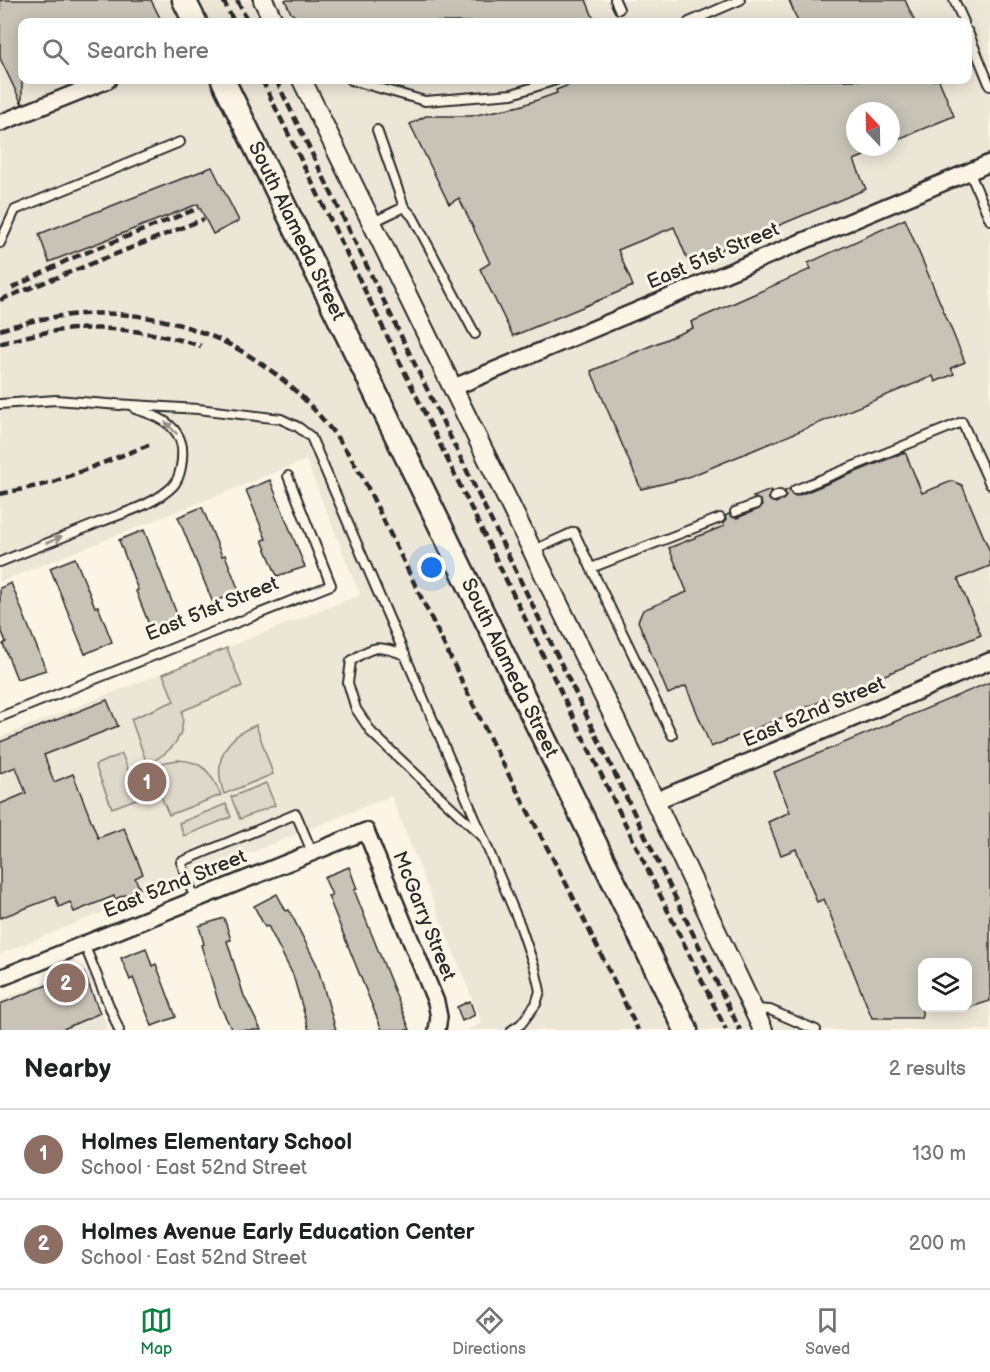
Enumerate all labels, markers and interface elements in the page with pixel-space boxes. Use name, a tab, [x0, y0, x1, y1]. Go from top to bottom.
search box	[18, 18, 972, 84]
icon: search	[39, 35, 72, 68]
text: Search here	[87, 38, 209, 65]
north arrow	[846, 102, 900, 156]
street label: South Alameda Street	[243, 138, 350, 324]
street label: East 51st Street	[643, 217, 783, 295]
one-way arrow	[165, 421, 179, 435]
one-way arrow	[46, 535, 64, 545]
your location	[417, 553, 446, 582]
street label: East 51st Street	[142, 571, 282, 647]
street label: South Alameda Street	[456, 574, 563, 761]
street label: East 52nd Street	[739, 671, 889, 753]
pin: 1	[128, 760, 166, 804]
street label: East 52nd Street	[100, 844, 250, 924]
street label: McGarry Street	[387, 848, 461, 984]
map controls	[918, 958, 972, 1012]
button: layers	[918, 958, 972, 1012]
pin: 2	[46, 960, 86, 1006]
text: Nearby	[24, 1054, 111, 1085]
text: 2 results	[889, 1057, 966, 1081]
text: Holmes Elementary School	[81, 1129, 352, 1156]
text: 1	[39, 1142, 48, 1166]
text: 130 m	[912, 1142, 966, 1166]
text: School · East 52nd Street	[81, 1156, 307, 1180]
text: Holmes Avenue Early Education Center	[81, 1219, 475, 1246]
text: 2	[38, 1232, 49, 1256]
text: 200 m	[909, 1232, 966, 1256]
text: School · East 52nd Street	[81, 1246, 307, 1270]
tab: Map	[140, 1304, 173, 1359]
tab: Directions	[452, 1304, 526, 1359]
tab: Saved	[805, 1304, 850, 1359]

